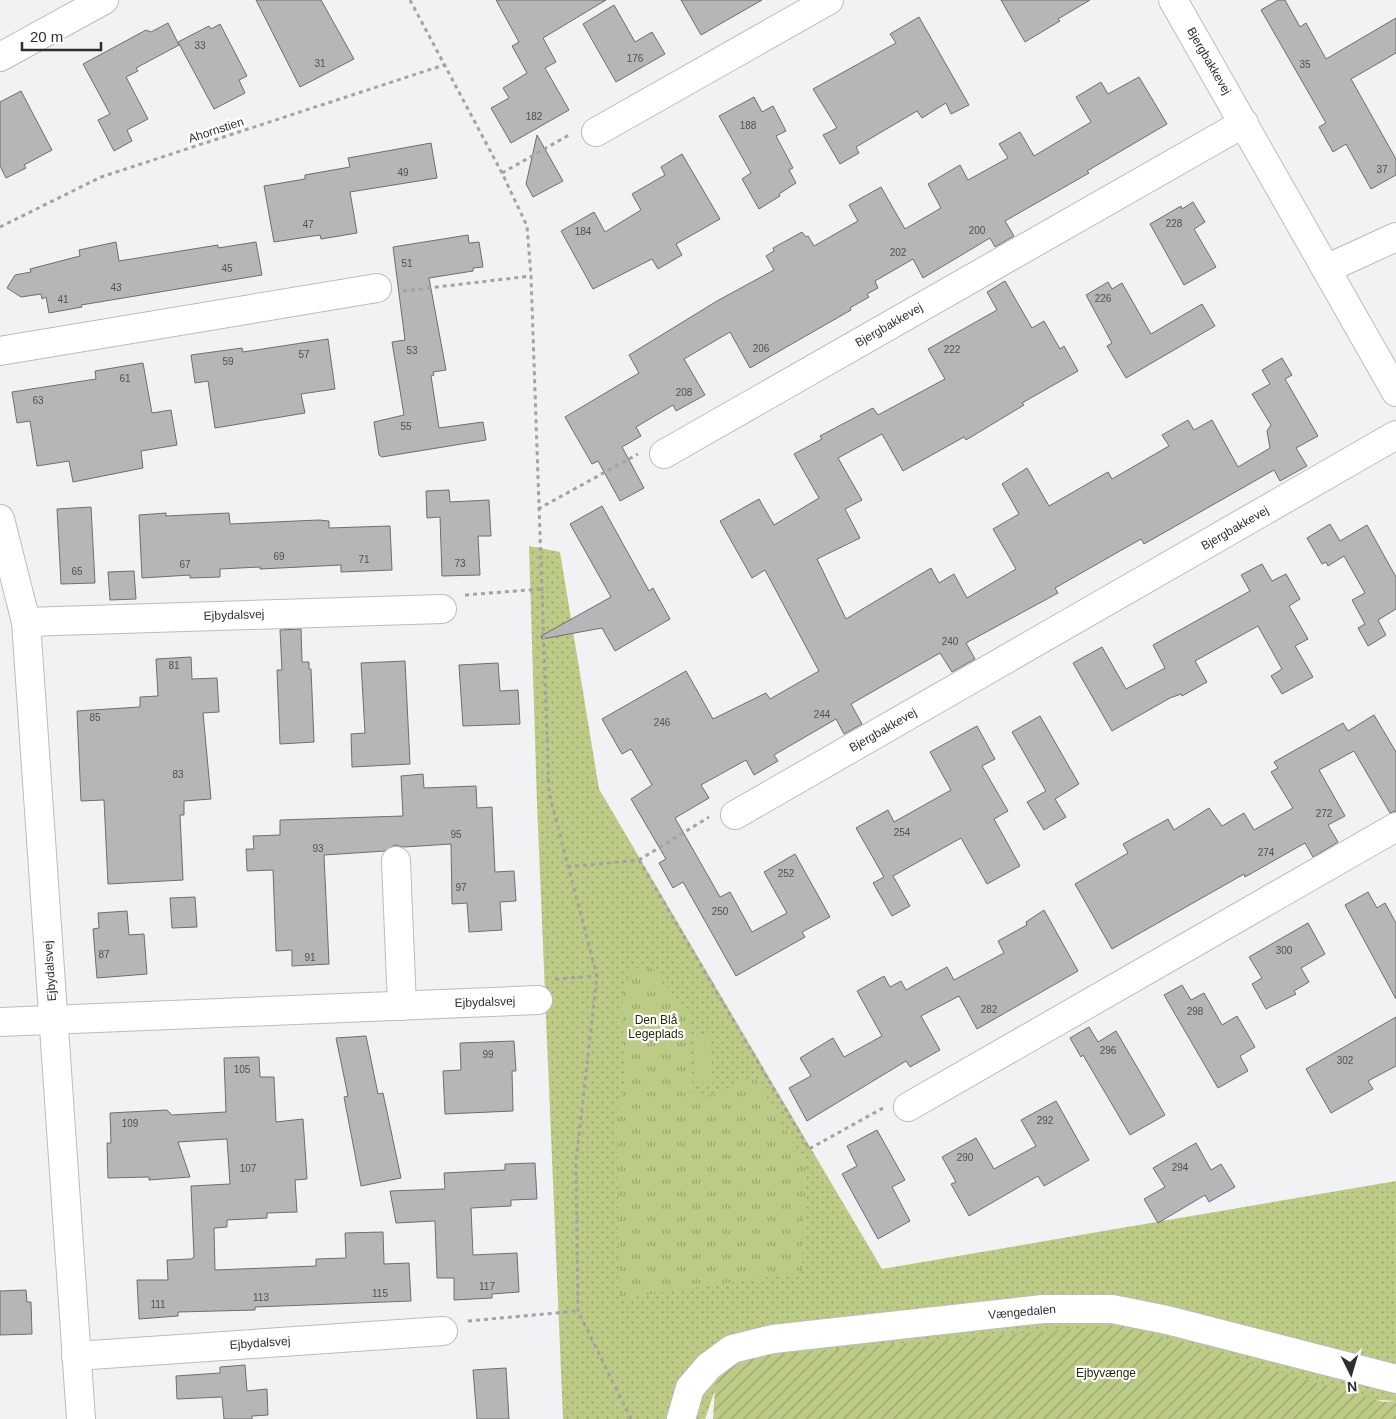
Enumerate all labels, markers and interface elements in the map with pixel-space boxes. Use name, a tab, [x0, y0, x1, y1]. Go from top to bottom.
scale bar	[22, 20, 101, 52]
street label: Bjergbakkevej	[1184, 25, 1234, 97]
text: 20 m	[30, 28, 63, 45]
house number: 33	[194, 40, 206, 51]
house number: 176	[627, 53, 644, 64]
house number: 31	[314, 58, 326, 69]
house number: 35	[1299, 59, 1311, 70]
house number: 182	[526, 111, 543, 122]
street label: Ahornstien	[187, 114, 245, 146]
house number: 188	[740, 120, 757, 131]
house number: 37	[1376, 164, 1388, 175]
house number: 49	[397, 167, 409, 178]
house number: 228	[1166, 218, 1183, 229]
house number: 47	[302, 219, 314, 230]
house number: 200	[969, 225, 986, 236]
house number: 184	[575, 226, 592, 237]
house number: 202	[890, 247, 907, 258]
house number: 51	[401, 258, 413, 269]
house number: 45	[221, 263, 233, 274]
house number: 43	[110, 282, 122, 293]
house number: 226	[1095, 293, 1112, 304]
house number: 41	[57, 294, 69, 305]
street label: Bjergbakkevej	[853, 300, 925, 350]
house number: 206	[753, 343, 770, 354]
house number: 222	[944, 344, 961, 355]
house number: 53	[406, 345, 418, 356]
house number: 57	[298, 349, 310, 360]
house number: 59	[222, 356, 234, 367]
house number: 61	[119, 373, 131, 384]
house number: 208	[676, 387, 693, 398]
house number: 63	[32, 395, 44, 406]
house number: 55	[400, 421, 412, 432]
street label: Bjergbakkevej	[1199, 503, 1271, 553]
house number: 69	[273, 551, 285, 562]
house number: 71	[358, 554, 370, 565]
house number: 73	[454, 558, 466, 569]
house number: 67	[179, 559, 191, 570]
house number: 65	[71, 566, 83, 577]
street label: Ejbydalsvej	[203, 607, 265, 623]
house number: 240	[942, 636, 959, 647]
house number: 81	[168, 660, 180, 671]
street label: Bjergbakkevej	[847, 705, 919, 755]
house number: 244	[814, 709, 831, 720]
house number: 85	[89, 712, 101, 723]
house number: 246	[654, 717, 671, 728]
house number: 83	[172, 769, 184, 780]
house number: 272	[1316, 808, 1333, 819]
house number: 254	[894, 827, 911, 838]
house number: 95	[450, 829, 462, 840]
house number: 93	[312, 843, 324, 854]
house number: 274	[1258, 847, 1275, 858]
house number: 252	[778, 868, 795, 879]
house number: 97	[455, 882, 467, 893]
house number: 250	[712, 906, 729, 917]
street label: Ejbydalsvej	[41, 940, 59, 1002]
house number: 300	[1276, 945, 1293, 956]
house number: 87	[98, 949, 110, 960]
house number: 91	[304, 952, 316, 963]
street label: Ejbydalsvej	[454, 994, 516, 1010]
house number: 282	[981, 1004, 998, 1015]
house number: 298	[1187, 1006, 1204, 1017]
park label: Den Blå Legeplads	[628, 1013, 684, 1041]
house number: 296	[1100, 1045, 1117, 1056]
house number: 99	[482, 1049, 494, 1060]
house number: 302	[1337, 1055, 1354, 1066]
house number: 105	[234, 1064, 251, 1075]
house number: 292	[1037, 1115, 1054, 1126]
house number: 109	[122, 1118, 139, 1129]
house number: 290	[957, 1152, 974, 1163]
house number: 294	[1172, 1162, 1189, 1173]
house number: 107	[240, 1163, 257, 1174]
house number: 117	[479, 1281, 495, 1292]
house number: 115	[372, 1288, 388, 1299]
house number: 113	[253, 1292, 269, 1303]
house number: 111	[150, 1299, 166, 1310]
street label: Vængedalen	[987, 1302, 1057, 1322]
street label: Ejbydalsvej	[229, 1334, 291, 1352]
north arrow	[1326, 1349, 1376, 1399]
park label: Ejbyvænge	[1076, 1366, 1136, 1380]
text: N	[1346, 1379, 1358, 1395]

